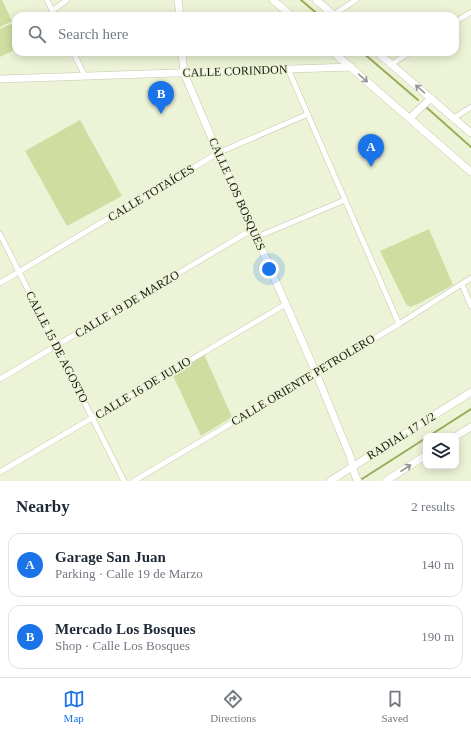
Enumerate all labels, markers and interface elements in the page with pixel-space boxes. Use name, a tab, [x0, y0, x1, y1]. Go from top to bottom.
search box	[12, 12, 459, 56]
icon: search	[26, 23, 48, 45]
text: Search here	[58, 26, 128, 42]
street label: CALLE CORINDON	[182, 62, 288, 80]
one-way arrow	[357, 73, 368, 82]
pin: B	[148, 81, 174, 114]
one-way arrow	[415, 84, 426, 93]
pin: A	[358, 134, 384, 167]
street label: CALLE LOS BOSQUES	[206, 135, 268, 253]
street label: CALLE TOTAÍCES	[105, 162, 197, 224]
your location	[259, 259, 279, 279]
street label: CALLE 19 DE MARZO	[72, 267, 182, 341]
street label: CALLE 15 DE AGOSTO	[23, 289, 91, 405]
street label: CALLE ORIENTE PETROLERO	[229, 331, 378, 429]
street label: CALLE 16 DE JULIO	[93, 354, 194, 422]
street label: RADIAL 17 1/2	[364, 409, 438, 463]
map controls	[423, 433, 459, 469]
button: layers	[423, 433, 459, 469]
one-way arrow	[400, 464, 411, 472]
text: Nearby	[16, 497, 70, 516]
text: 2 results	[411, 499, 455, 514]
text: Garage San Juan	[55, 549, 166, 565]
text: A	[25, 557, 35, 572]
text: 140 m	[421, 557, 454, 572]
text: Parking · Calle 19 de Marzo	[55, 566, 203, 581]
text: Mercado Los Bosques	[55, 621, 196, 637]
text: B	[26, 629, 34, 644]
text: 190 m	[421, 629, 454, 644]
text: Shop · Calle Los Bosques	[55, 638, 190, 653]
tab: Map	[63, 688, 85, 724]
tab: Directions	[210, 688, 256, 724]
tab: Saved	[381, 688, 408, 724]

